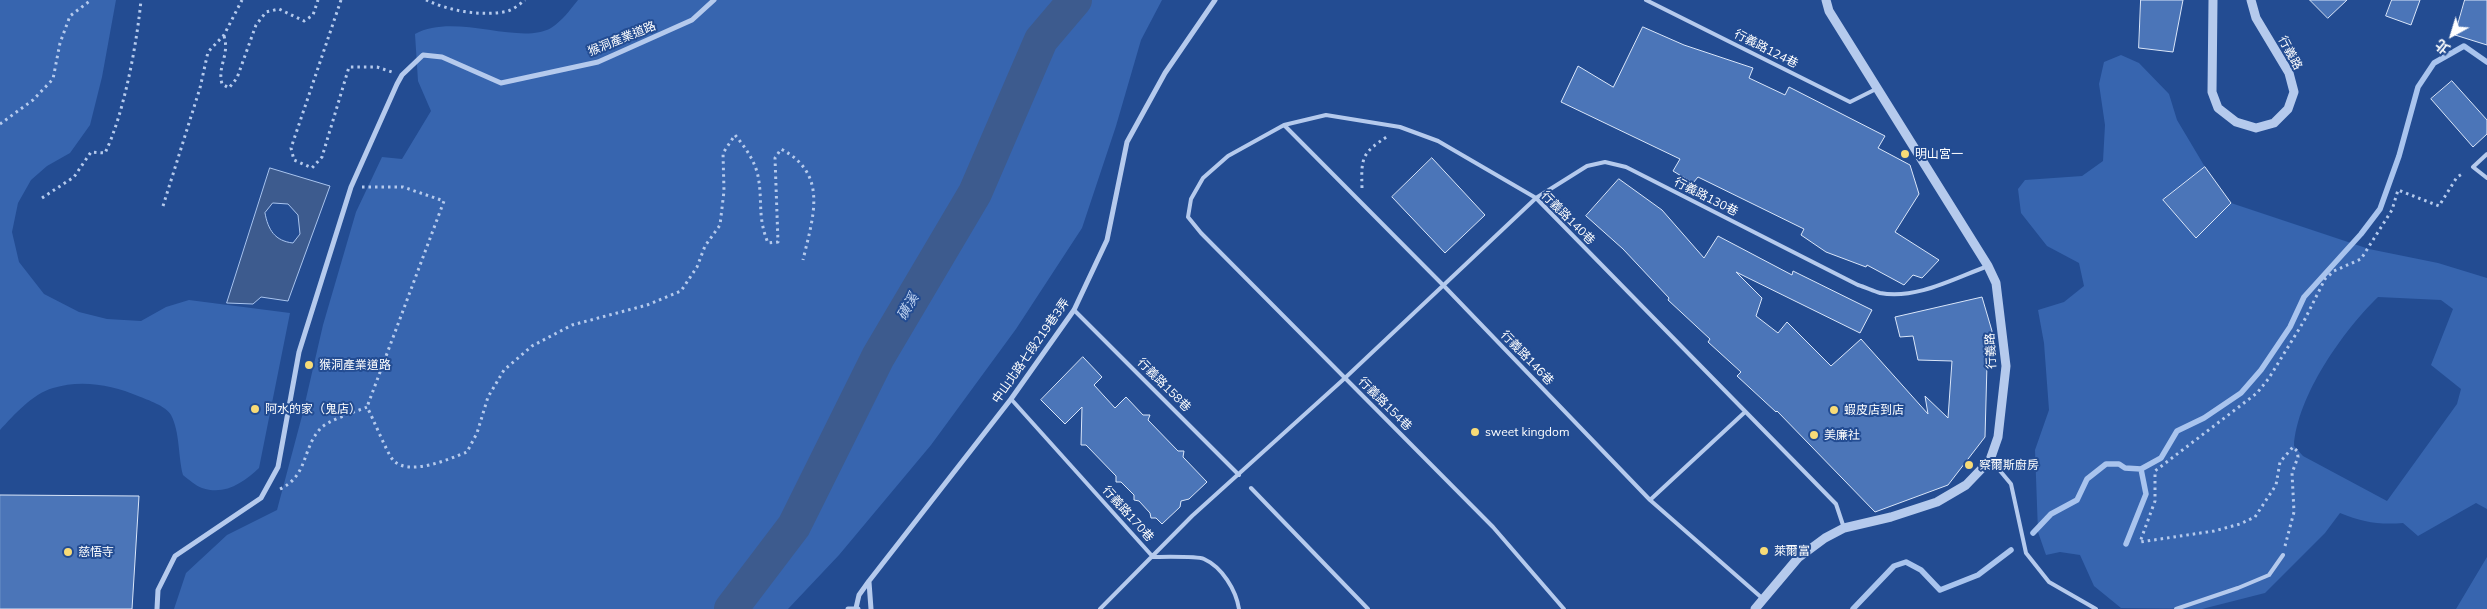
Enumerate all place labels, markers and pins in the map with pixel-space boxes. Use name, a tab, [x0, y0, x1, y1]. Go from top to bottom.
place label: 明山宮一	[1915, 147, 1963, 161]
marker: 明山宮一	[1899, 148, 1911, 160]
place label: 猴洞產業道路	[319, 358, 391, 372]
marker: 猴洞產業道路	[303, 359, 315, 371]
place label: 阿水的家（鬼店）	[265, 402, 361, 416]
marker: 阿水的家（鬼店）	[249, 403, 261, 415]
place label: 蝦皮店到店	[1844, 403, 1904, 417]
marker: 蝦皮店到店	[1828, 404, 1840, 416]
place label: sweet kingdom	[1485, 425, 1569, 439]
marker: sweet kingdom	[1469, 426, 1481, 438]
place label: 美廉社	[1824, 428, 1860, 442]
marker: 美廉社	[1808, 429, 1820, 441]
place label: 察爾斯廚房	[1979, 458, 2039, 472]
marker: 察爾斯廚房	[1963, 459, 1975, 471]
place label: 萊爾富	[1774, 544, 1810, 558]
place label: 慈悟寺	[78, 545, 114, 559]
marker: 萊爾富	[1758, 545, 1770, 557]
marker: 慈悟寺	[62, 546, 74, 558]

